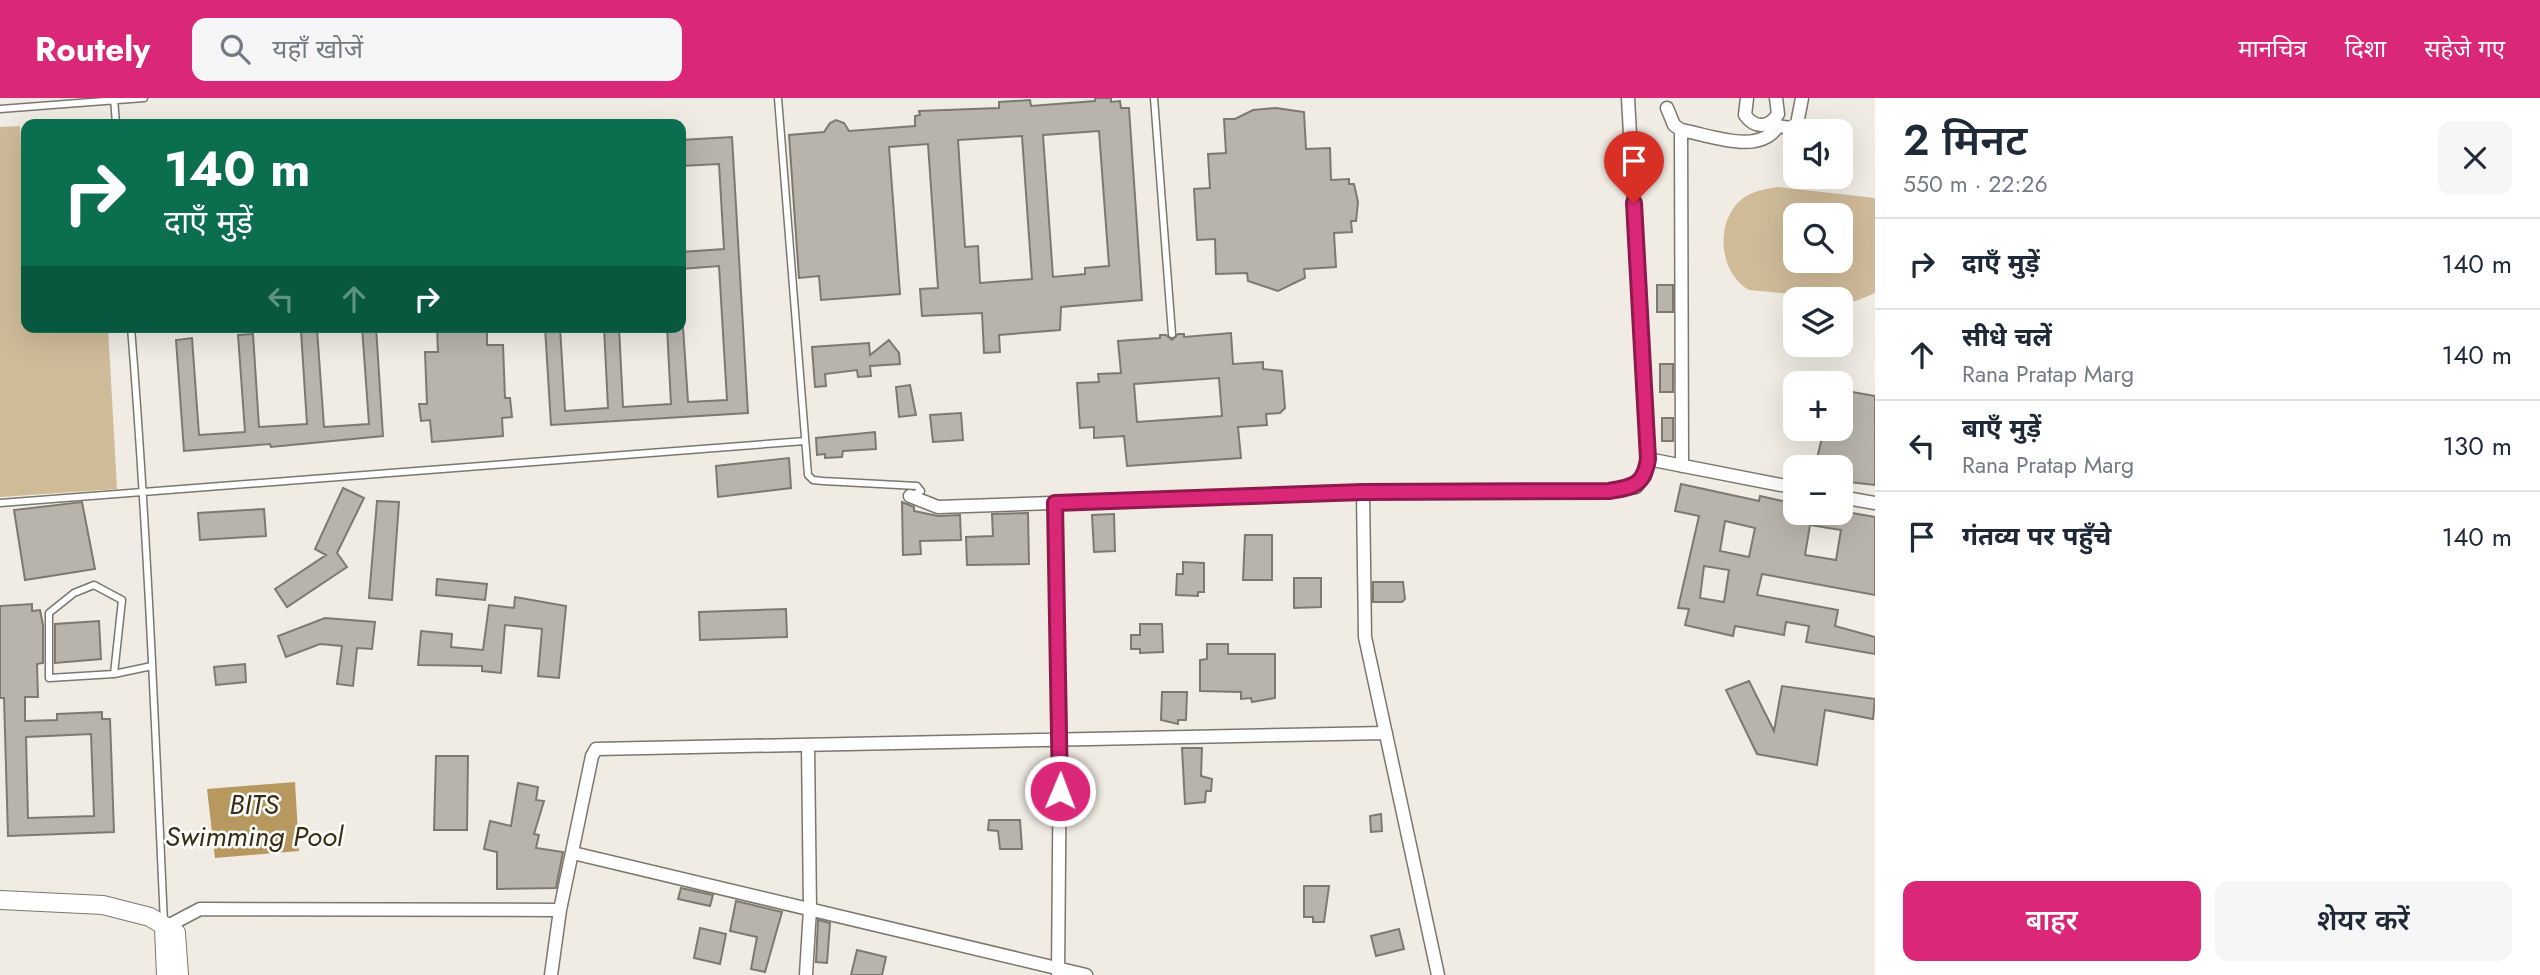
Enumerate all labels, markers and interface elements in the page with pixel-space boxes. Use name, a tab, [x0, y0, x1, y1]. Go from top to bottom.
search box	[192, 18, 682, 81]
text: Routely	[35, 26, 150, 73]
icon: search	[216, 30, 254, 68]
text: यहाँ खोजें	[272, 30, 363, 68]
text: मानचित्र	[2238, 31, 2307, 66]
text: दिशा	[2345, 31, 2386, 66]
text: सहेजे गए	[2424, 31, 2505, 66]
text: 2 मिनट	[1903, 110, 2027, 171]
map controls	[1783, 119, 1853, 525]
button: sound	[1783, 119, 1853, 189]
button: close	[2438, 121, 2512, 195]
pin	[1604, 131, 1664, 203]
text: 140 m	[164, 134, 310, 204]
icon: arrive	[1615, 142, 1653, 180]
icon: right	[49, 147, 140, 238]
text: 550 m · 22:26	[1903, 167, 2048, 201]
text: दाएँ मुड़ें	[164, 199, 253, 245]
button: search	[1783, 203, 1853, 273]
text: दाएँ मुड़ें	[1962, 244, 2040, 282]
icon: right	[1903, 245, 1941, 283]
text: 140 m	[2441, 245, 2512, 283]
icon: left	[262, 280, 300, 318]
icon: ahead	[335, 280, 373, 318]
icon: right	[408, 280, 446, 318]
button: layers	[1783, 287, 1853, 357]
text: सीधे चलें	[1962, 318, 2052, 356]
icon: ahead	[1903, 336, 1941, 374]
text: 140 m	[2441, 336, 2512, 374]
text: Rana Pratap Marg	[1962, 357, 2134, 391]
button: +	[1783, 371, 1853, 441]
text: बाएँ मुड़ें	[1962, 409, 2041, 447]
icon: left	[1903, 427, 1941, 465]
text: 130 m	[2442, 427, 2512, 465]
text: Rana Pratap Marg	[1962, 448, 2134, 482]
button: −	[1783, 455, 1853, 525]
text: गंतव्य पर पहुँचे	[1962, 517, 2111, 555]
icon: arrive	[1903, 518, 1941, 556]
text: 140 m	[2441, 518, 2512, 556]
position arrow	[1023, 754, 1097, 828]
water label: BITS Swimming Pool	[165, 784, 345, 857]
button: बाहर	[1903, 881, 2201, 961]
button: शेयर करें	[2215, 881, 2512, 961]

